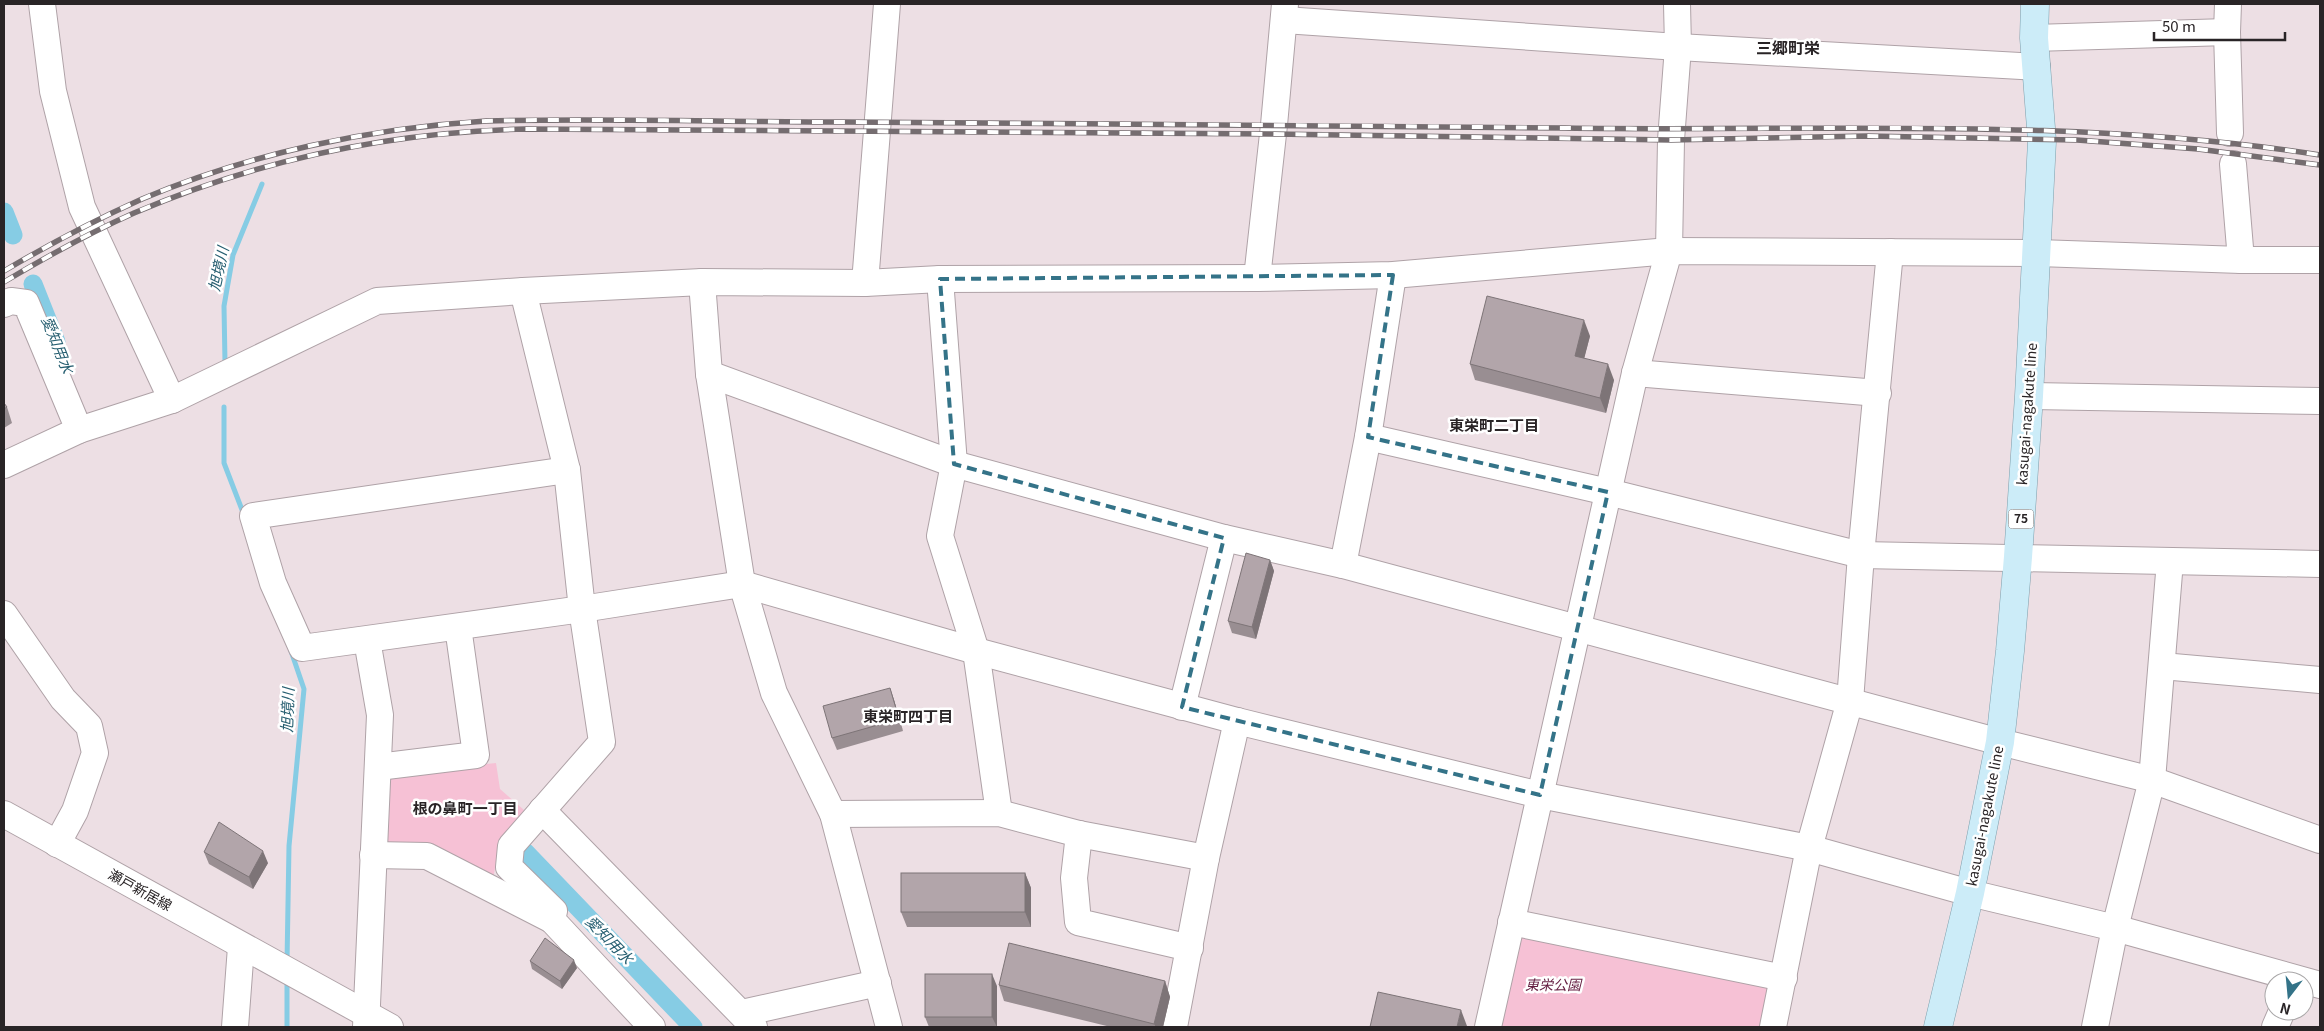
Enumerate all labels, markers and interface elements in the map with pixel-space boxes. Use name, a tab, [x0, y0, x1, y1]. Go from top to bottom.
scale bar	[2154, 10, 2285, 42]
text: 50 m	[2162, 15, 2196, 36]
district label: 三郷町栄	[1756, 35, 1820, 59]
water label: 旭境川	[203, 243, 233, 293]
water label: 愛知用水	[37, 313, 80, 378]
street label: kasugai-nagakute line	[2011, 342, 2041, 486]
district label: 東栄町二丁目	[1449, 414, 1539, 435]
road number: 75	[2008, 509, 2034, 528]
water label: 旭境川	[275, 685, 298, 733]
district label: 東栄町四丁目	[863, 705, 953, 726]
street label: kasugai-nagakute line	[1961, 744, 2007, 888]
district label: 根の鼻町一丁目	[412, 797, 518, 818]
street label: 瀬戸新居線	[105, 863, 176, 915]
water label: 愛知用水	[582, 910, 640, 969]
north arrow	[2264, 971, 2314, 1021]
park label: 東栄公園	[1525, 974, 1583, 994]
text: N	[2277, 998, 2293, 1021]

